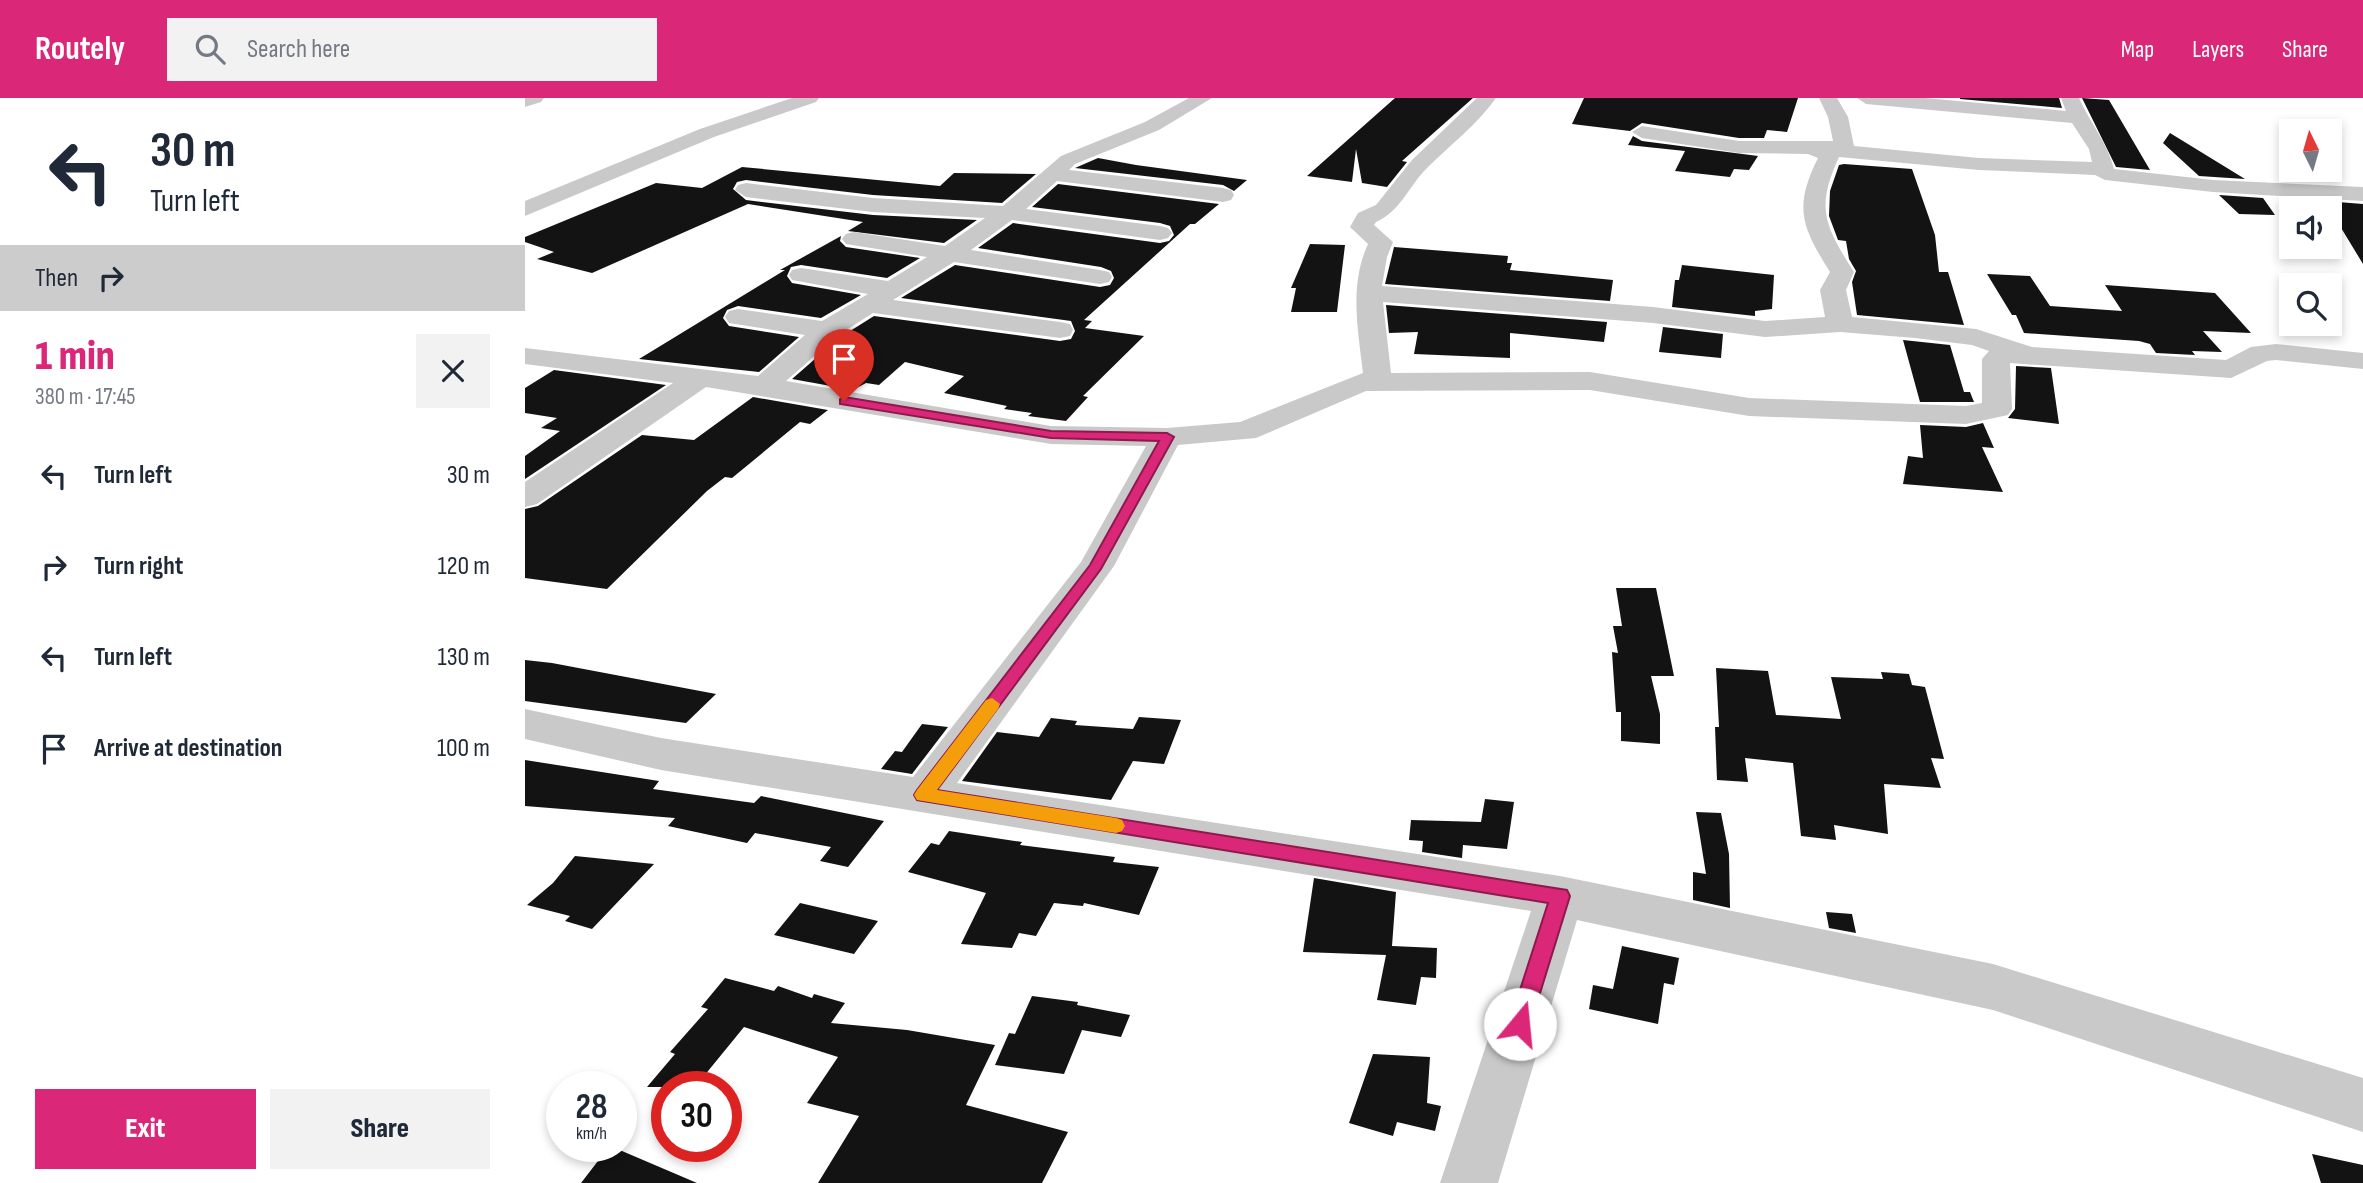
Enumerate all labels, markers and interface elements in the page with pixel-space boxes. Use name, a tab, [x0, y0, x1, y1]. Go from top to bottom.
search box	[167, 18, 657, 81]
text: Routely	[35, 29, 125, 69]
icon: search	[191, 30, 229, 68]
text: Search here	[247, 34, 350, 65]
text: Map	[2121, 35, 2154, 64]
text: Layers	[2192, 35, 2244, 64]
text: Share	[2282, 35, 2328, 64]
north arrow	[2279, 119, 2341, 182]
map controls	[2279, 119, 2342, 336]
text: 30 m	[150, 122, 235, 181]
icon: left	[35, 126, 126, 217]
text: Turn left	[150, 182, 240, 221]
button: sound	[2279, 196, 2342, 259]
icon: right	[92, 259, 130, 297]
text: Then	[35, 263, 78, 294]
button: search	[2279, 273, 2342, 336]
pin	[814, 329, 874, 401]
text: 1 min	[35, 331, 115, 382]
button: close	[416, 334, 490, 408]
icon: arrive	[825, 340, 863, 378]
text: 380 m · 17:45	[35, 383, 136, 411]
icon: left	[35, 457, 73, 495]
text: Turn left	[94, 460, 172, 491]
text: 30 m	[447, 460, 490, 491]
icon: right	[35, 548, 73, 586]
text: Turn right	[94, 551, 183, 582]
text: 120 m	[437, 551, 490, 582]
icon: left	[35, 639, 73, 677]
text: Turn left	[94, 642, 172, 673]
text: 130 m	[438, 642, 490, 673]
icon: arrive	[35, 730, 73, 768]
text: Arrive at destination	[94, 733, 282, 764]
text: 100 m	[437, 733, 490, 764]
position arrow	[1483, 987, 1557, 1061]
speed limit sign: 30	[651, 1071, 742, 1162]
text: 28	[576, 1086, 607, 1129]
button: Exit	[35, 1089, 256, 1169]
button: Share	[270, 1089, 490, 1169]
text: km/h	[576, 1123, 607, 1144]

